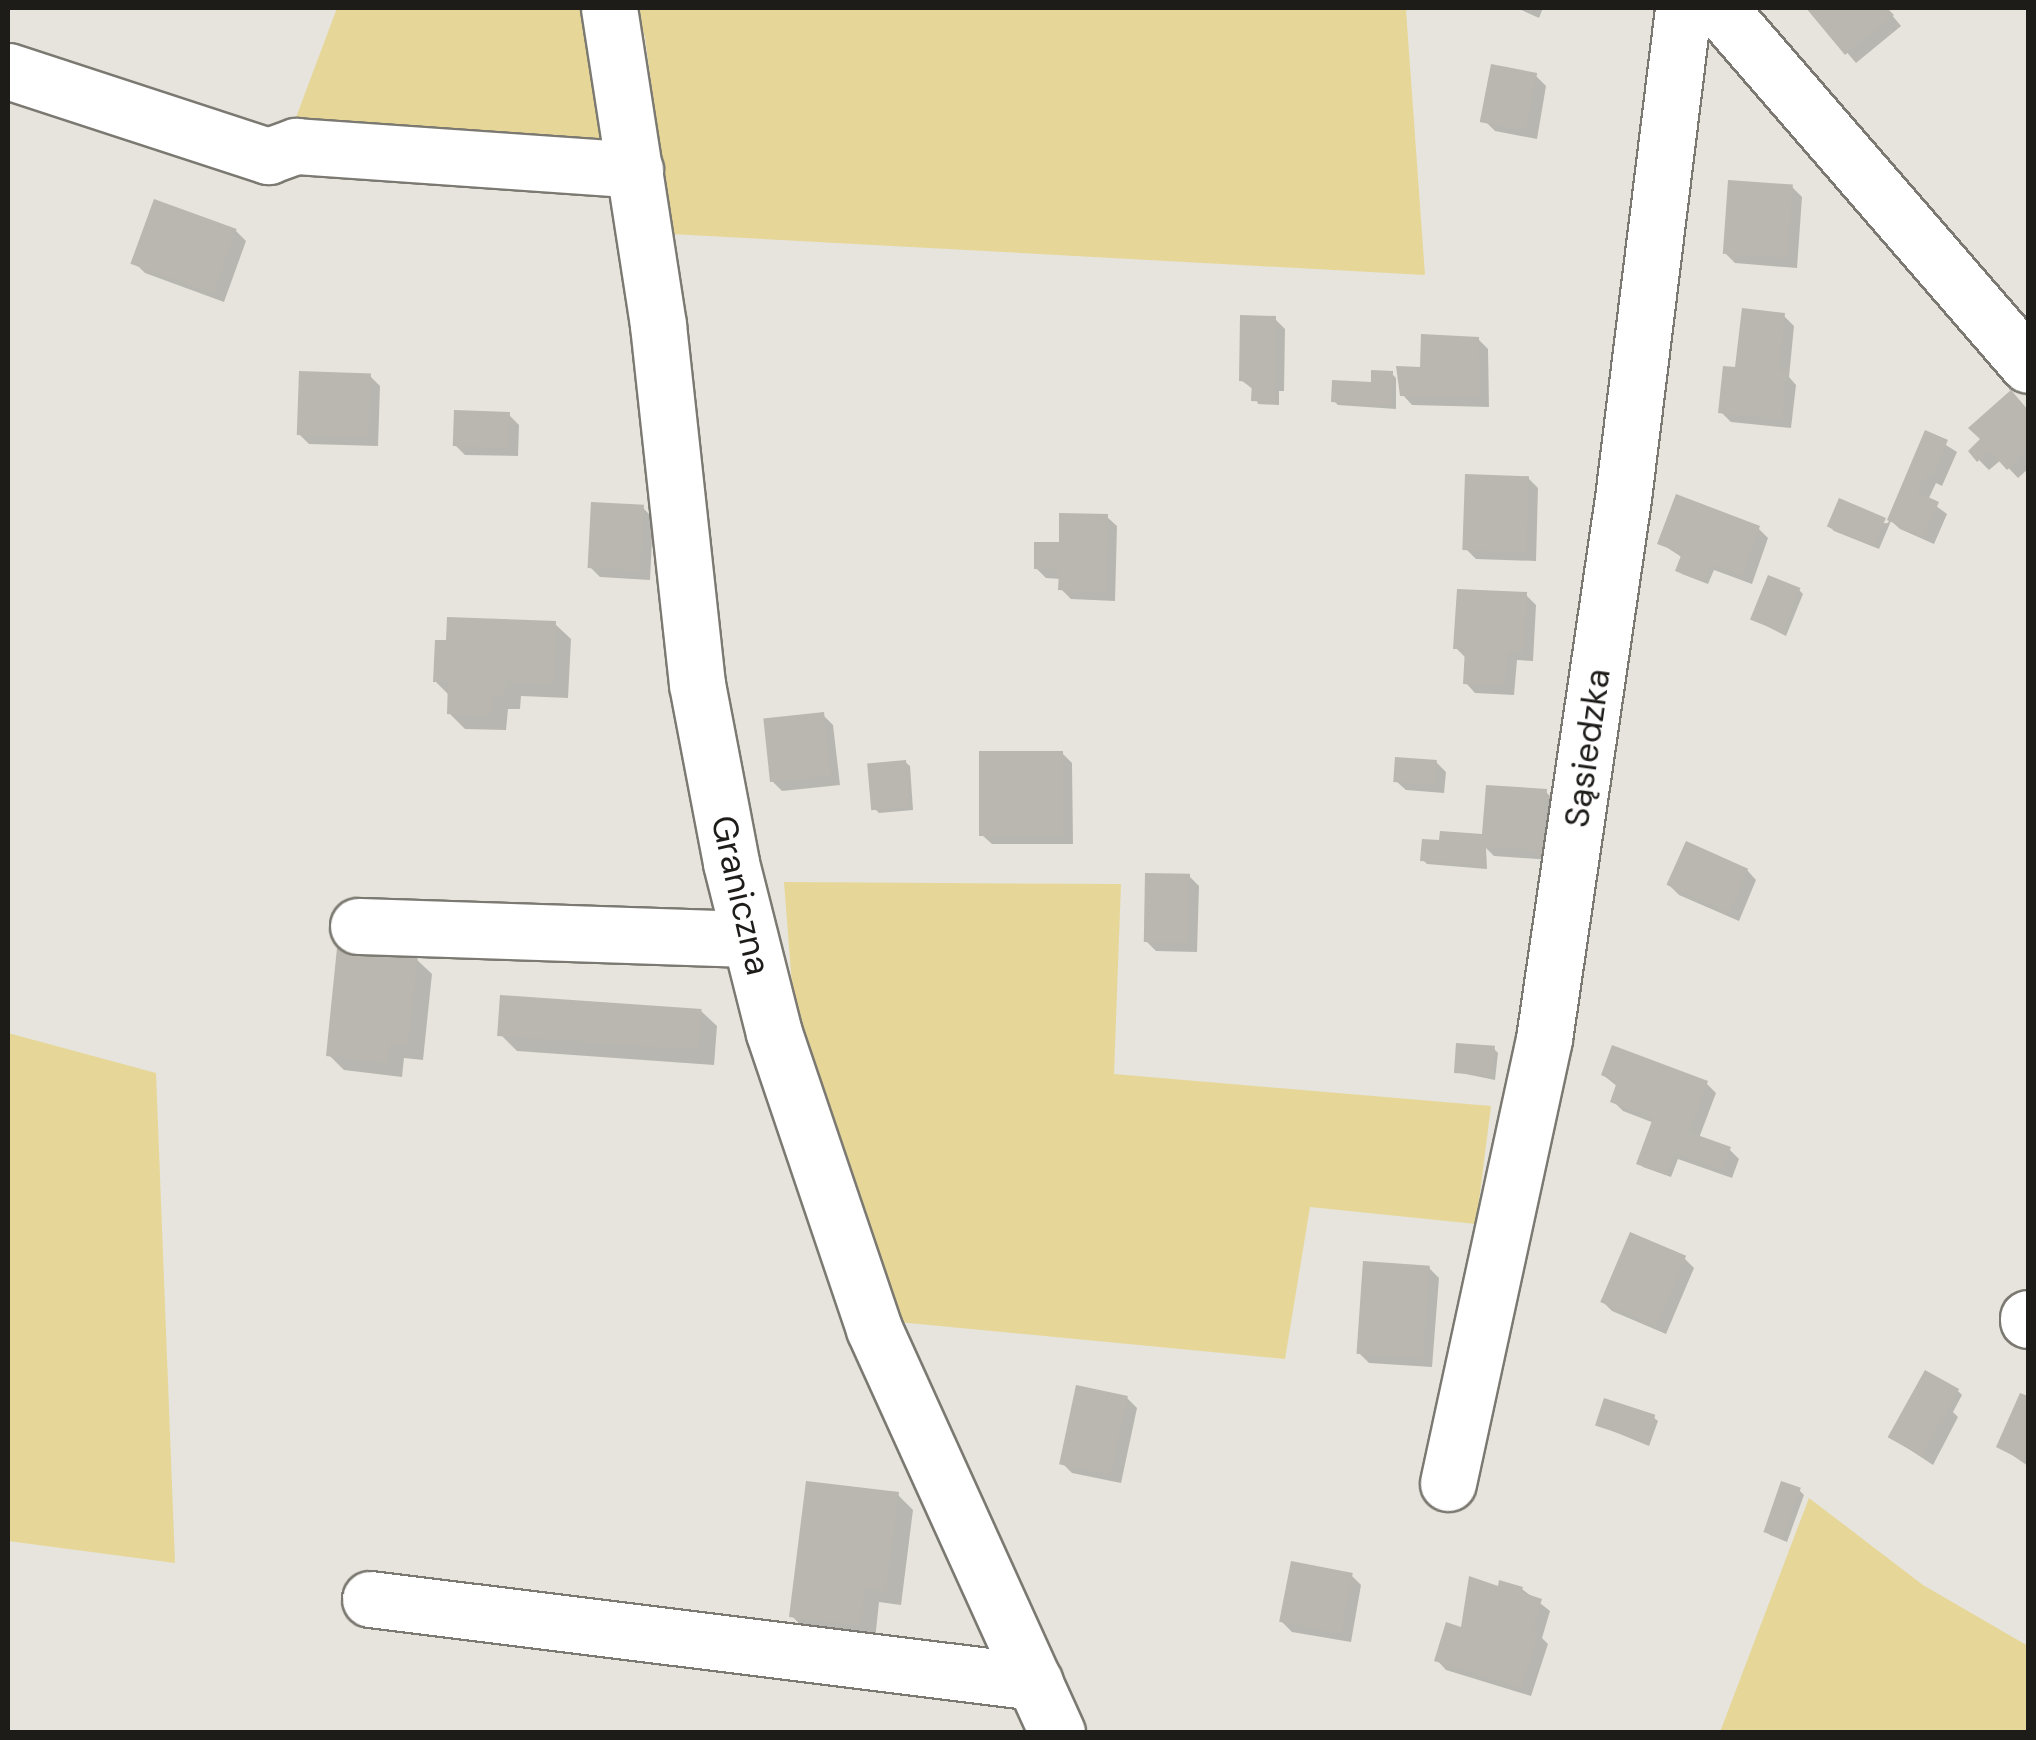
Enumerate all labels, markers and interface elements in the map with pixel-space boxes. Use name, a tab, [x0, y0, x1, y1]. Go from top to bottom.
street label: Sąsiedzka	[1555, 666, 1619, 830]
street label: Graniczna	[702, 811, 780, 979]

